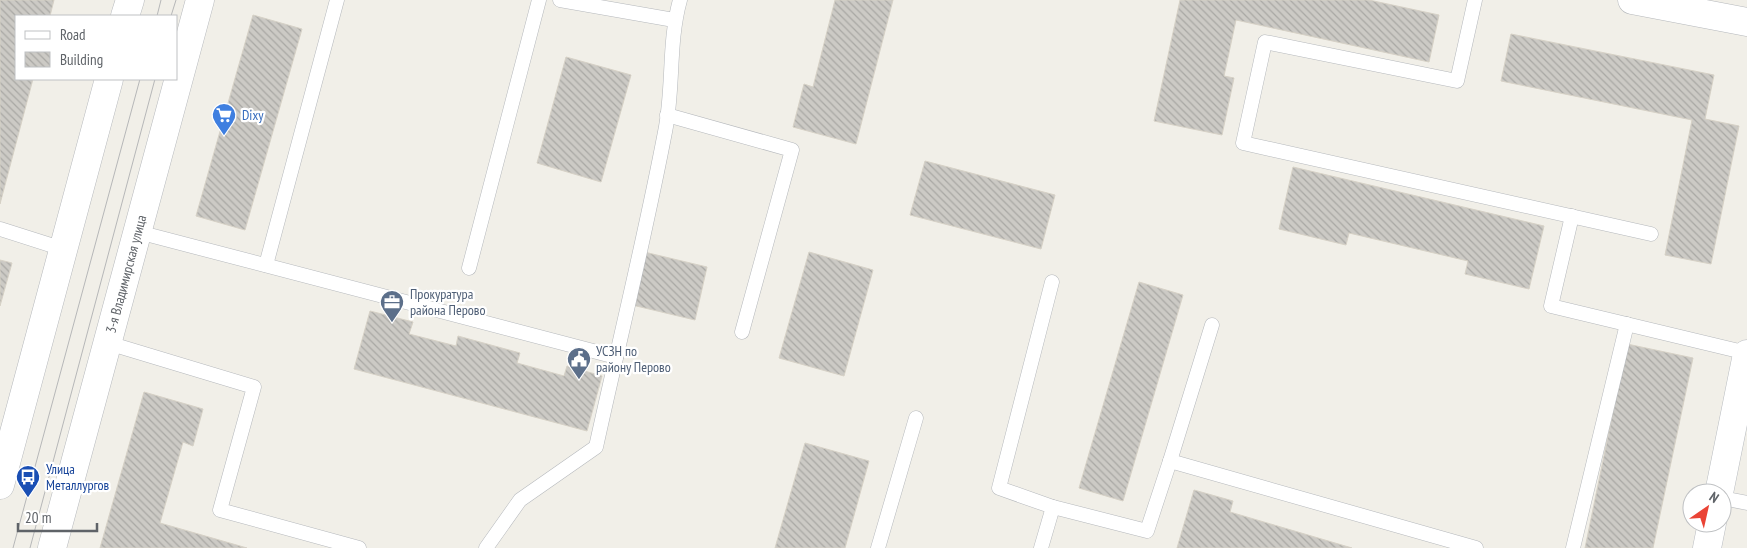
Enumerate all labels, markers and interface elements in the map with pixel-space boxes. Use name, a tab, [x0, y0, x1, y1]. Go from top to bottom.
legend	[15, 15, 178, 80]
text: Road	[60, 25, 86, 44]
text: Building	[60, 50, 103, 69]
supermarket icon: Dixy	[211, 102, 237, 136]
place label: Dixy	[242, 106, 264, 124]
street label: 3-я Владимирская улица	[102, 213, 150, 335]
place label: Прокуратура района Перово	[410, 285, 486, 319]
office icon: Прокуратура района Перово	[379, 289, 405, 323]
place label: УСЗН по району Перово	[596, 342, 671, 376]
public building icon: УСЗН по району Перово	[566, 346, 592, 380]
place label: Улица Металлургов	[46, 460, 110, 494]
bus stop icon: Улица Металлургов	[15, 464, 41, 498]
north arrow	[1682, 483, 1732, 533]
text: N	[1706, 488, 1722, 507]
scale bar	[18, 500, 96, 532]
text: 20 m	[25, 508, 51, 527]

